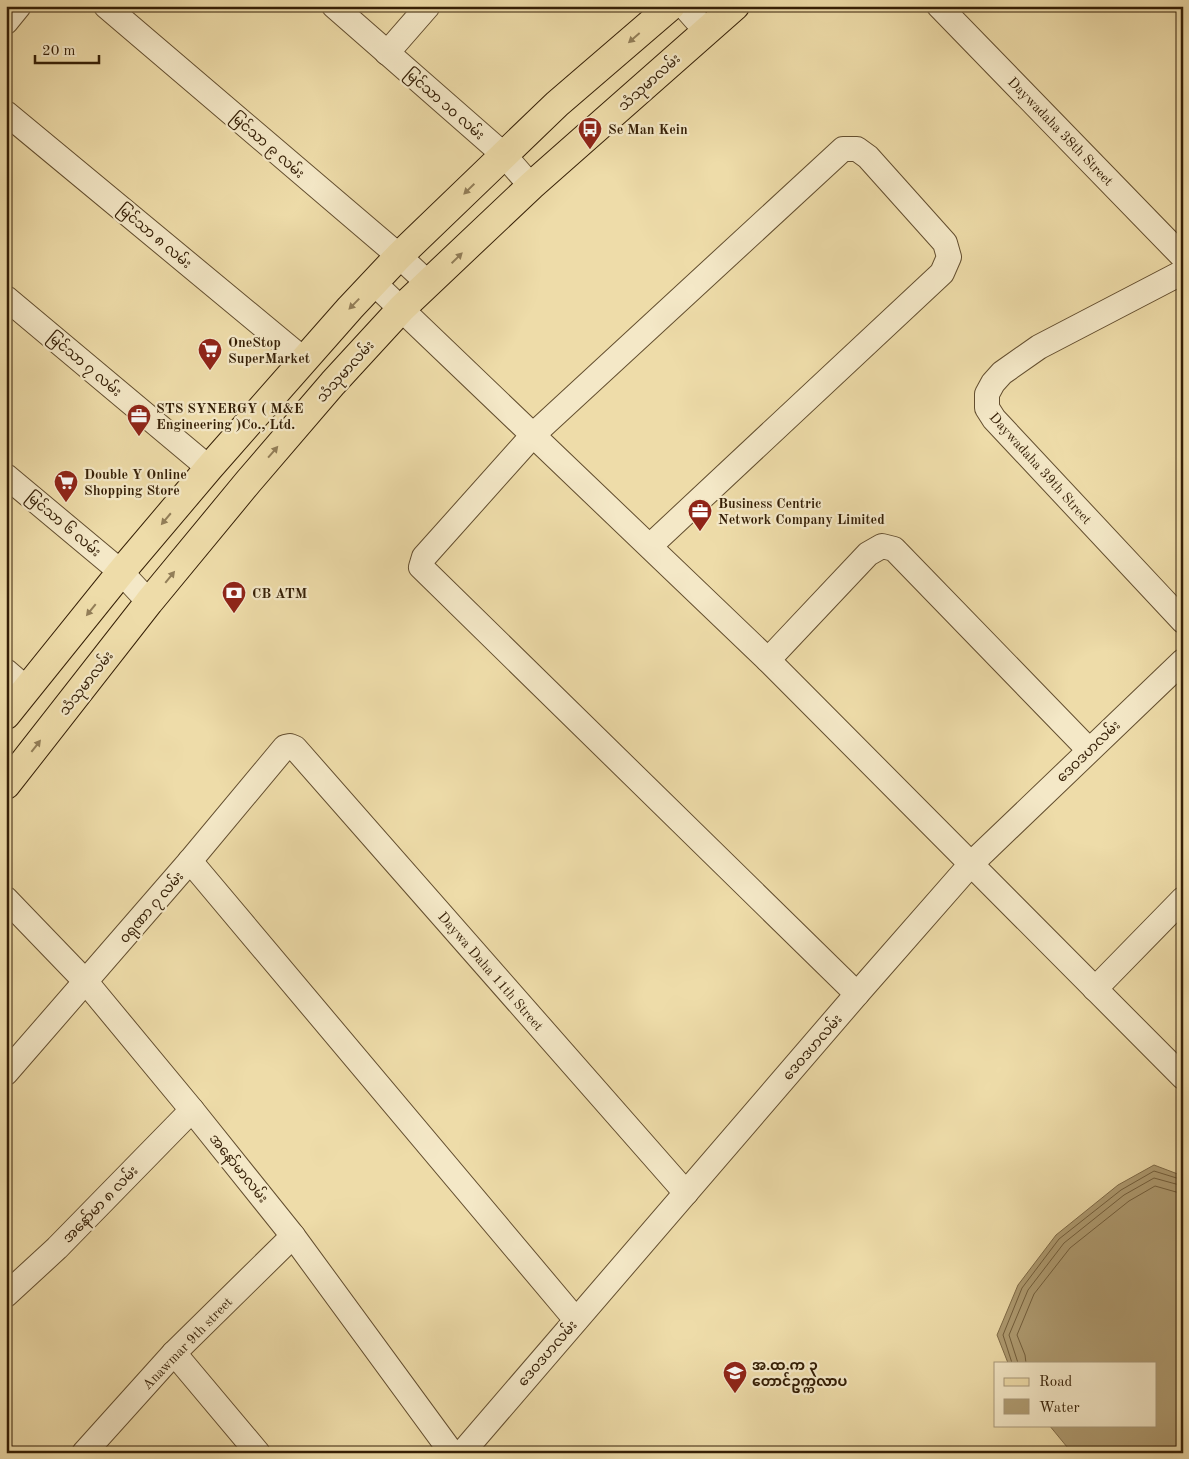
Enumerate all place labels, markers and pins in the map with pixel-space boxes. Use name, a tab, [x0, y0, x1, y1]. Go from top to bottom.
bus stop icon: Se Man Kein	[577, 116, 603, 150]
place label: Se Man Kein	[608, 123, 688, 137]
place label: OneStop SuperMarket	[228, 336, 310, 366]
supermarket icon: OneStop SuperMarket	[197, 337, 223, 371]
place label: STS SYNERGY ( M&E Engineering )Co., Ltd.	[156, 402, 303, 432]
office icon: STS SYNERGY ( M&E Engineering )Co., Ltd.	[126, 403, 152, 437]
place label: Double Y Online Shopping Store	[84, 468, 187, 498]
supermarket icon: Double Y Online Shopping Store	[53, 469, 79, 503]
place label: Business Centric Network Company Limited	[718, 497, 885, 527]
office icon: Business Centric Network Company Limited	[687, 498, 713, 532]
bank icon: CB ATM	[221, 580, 247, 614]
place label: CB ATM	[252, 587, 308, 601]
place label: အ.ထ.က ၃ တောင်ဥက္ကလာပ	[752, 1359, 847, 1393]
school or university icon: အ.ထ.က ၃ တောင်ဥက္ကလာပ	[722, 1360, 748, 1394]

